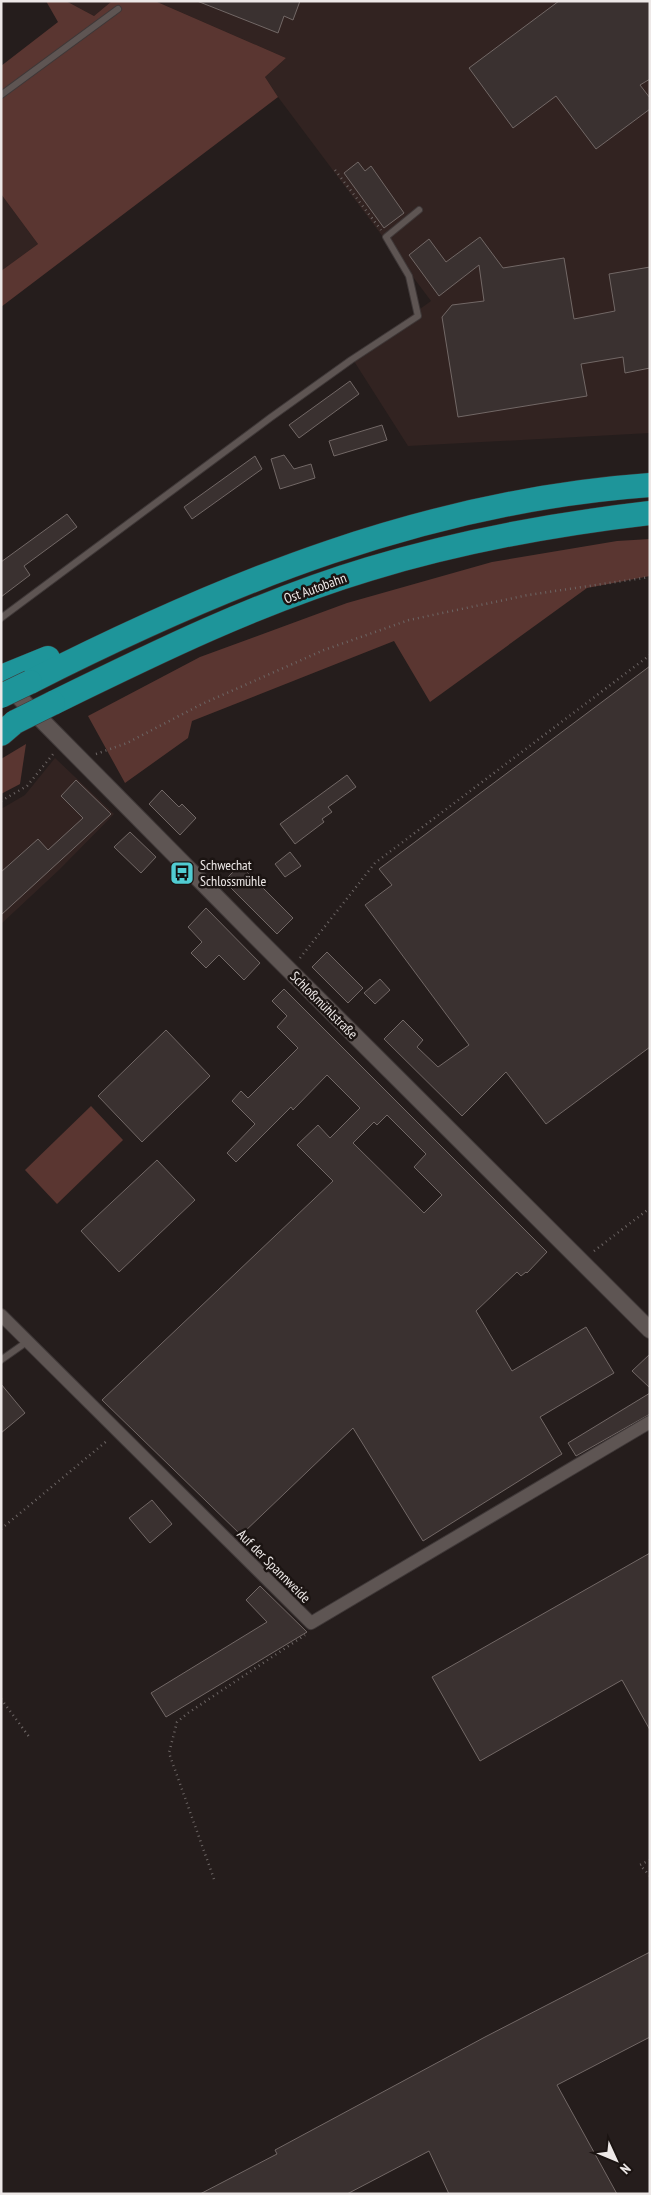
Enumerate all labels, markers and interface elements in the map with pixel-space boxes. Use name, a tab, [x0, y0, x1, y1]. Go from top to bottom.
street label: Ost Autobahn	[281, 568, 349, 608]
place label: Schwechat Schlossmühle	[200, 856, 267, 890]
bus stop icon: Schwechat Schlossmühle	[169, 860, 195, 886]
street label: Schloßmühlstraße	[286, 967, 362, 1043]
street label: Auf der Spannweide	[233, 1525, 315, 1607]
north arrow	[591, 2135, 641, 2185]
text: N	[616, 2160, 634, 2178]

